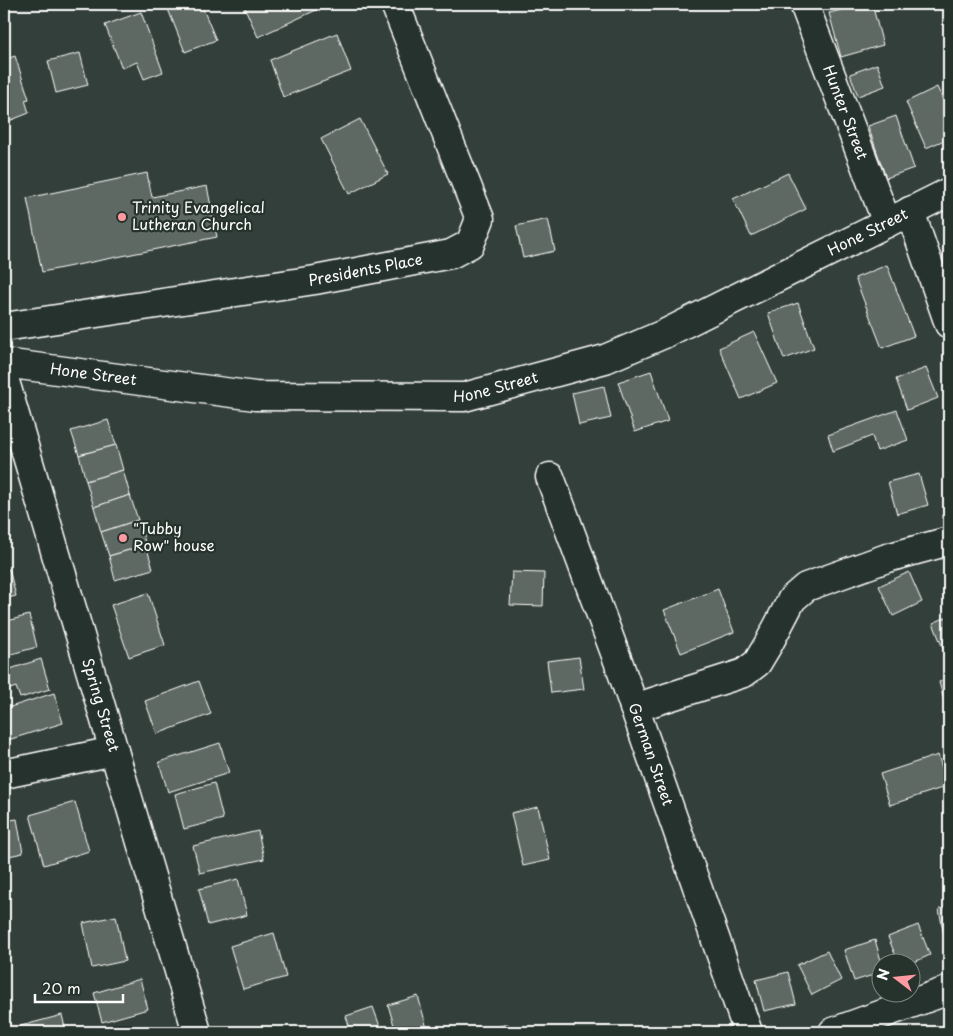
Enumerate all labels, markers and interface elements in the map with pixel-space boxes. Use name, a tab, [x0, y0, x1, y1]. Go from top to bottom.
street label: Hunter Street	[818, 61, 875, 163]
place label: Trinity Evangelical Lutheran Church	[132, 195, 265, 235]
street label: Hone Street	[823, 201, 911, 261]
marker: Trinity Evangelical Lutheran Church	[116, 211, 128, 223]
street label: Presidents Place	[307, 247, 424, 291]
street label: Hone Street	[49, 356, 138, 390]
street label: Hone Street	[453, 365, 540, 407]
place label: "Tubby Row" house	[133, 516, 215, 556]
marker: "Tubby Row" house	[117, 532, 129, 544]
street label: Spring Street	[77, 655, 127, 754]
street label: German Street	[624, 699, 681, 809]
north arrow	[870, 954, 920, 1004]
text: N	[871, 966, 895, 983]
scale bar	[35, 971, 122, 1003]
text: 20 m	[42, 976, 81, 999]

